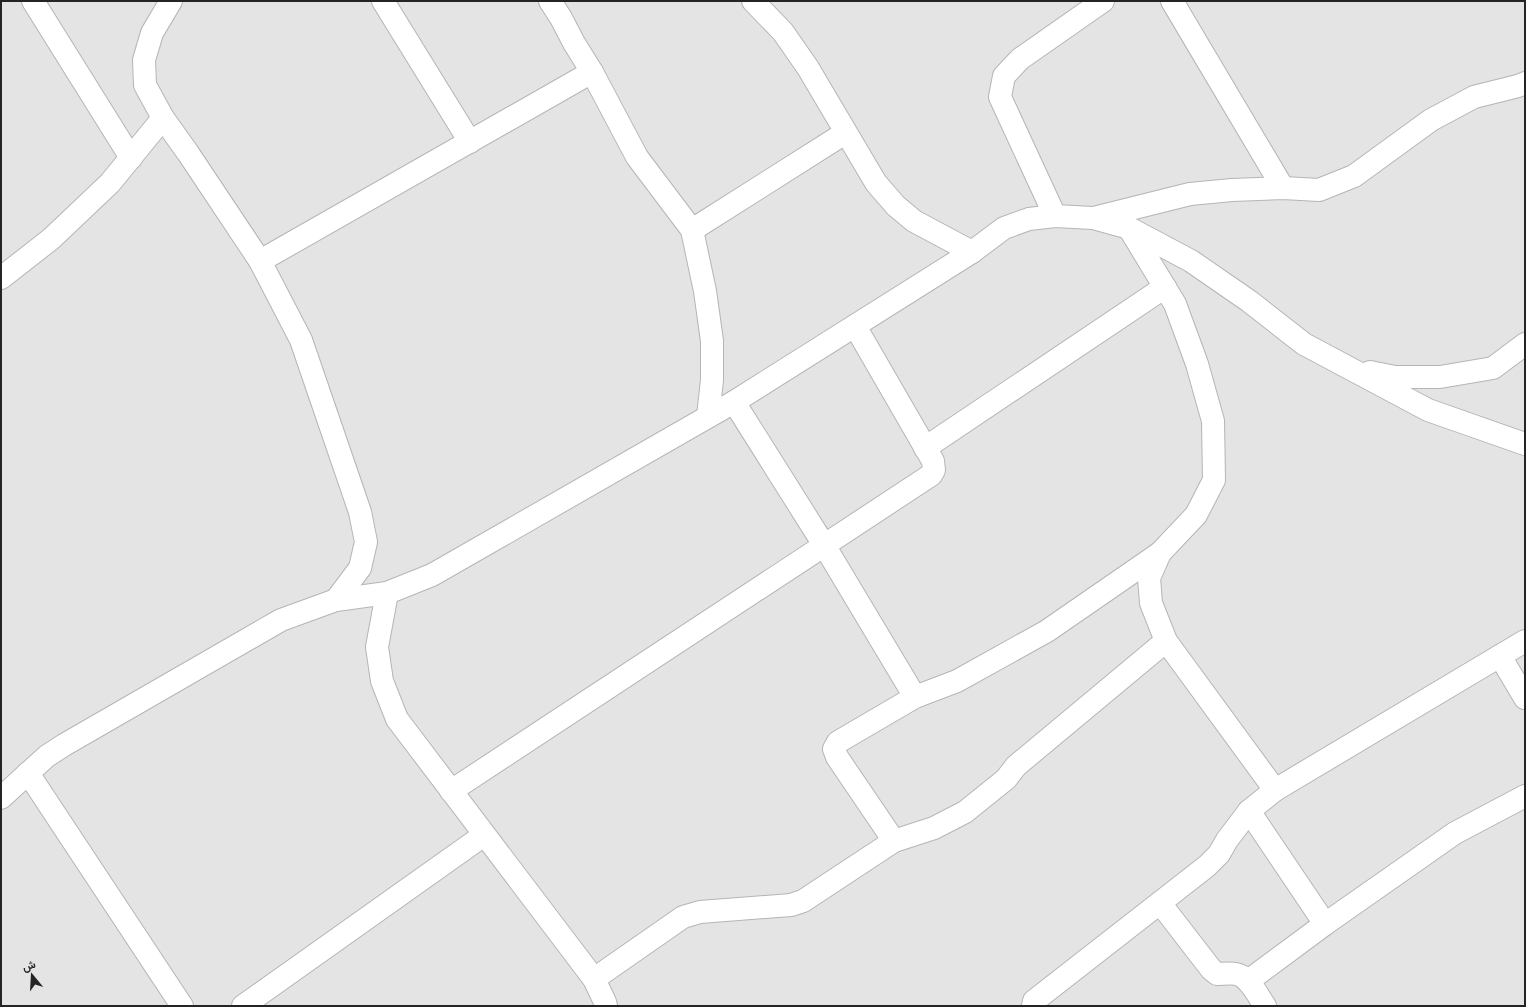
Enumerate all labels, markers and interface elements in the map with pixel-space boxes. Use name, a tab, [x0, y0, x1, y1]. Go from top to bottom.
north arrow	[12, 955, 52, 995]
text: ش	[20, 957, 37, 974]

